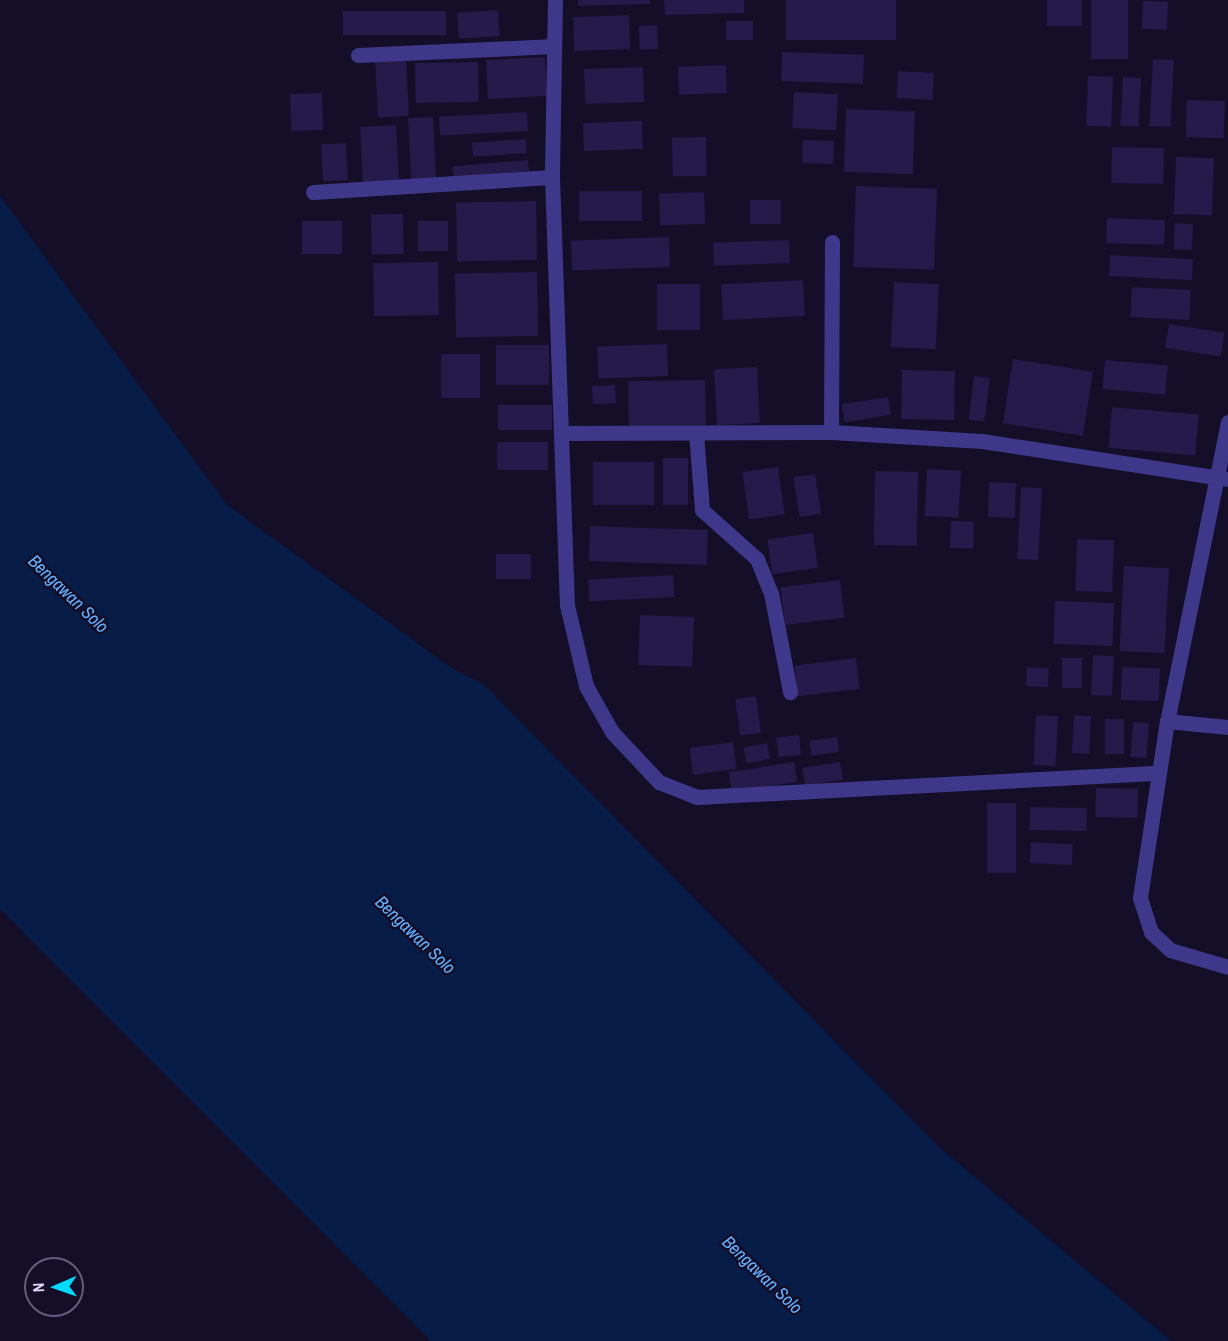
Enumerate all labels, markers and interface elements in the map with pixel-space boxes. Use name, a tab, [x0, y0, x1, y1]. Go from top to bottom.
water label: Bengawan Solo	[23, 550, 113, 638]
water label: Bengawan Solo	[370, 891, 460, 979]
water label: Bengawan Solo	[717, 1231, 807, 1319]
north arrow	[24, 1257, 84, 1317]
text: N	[27, 1282, 49, 1293]

